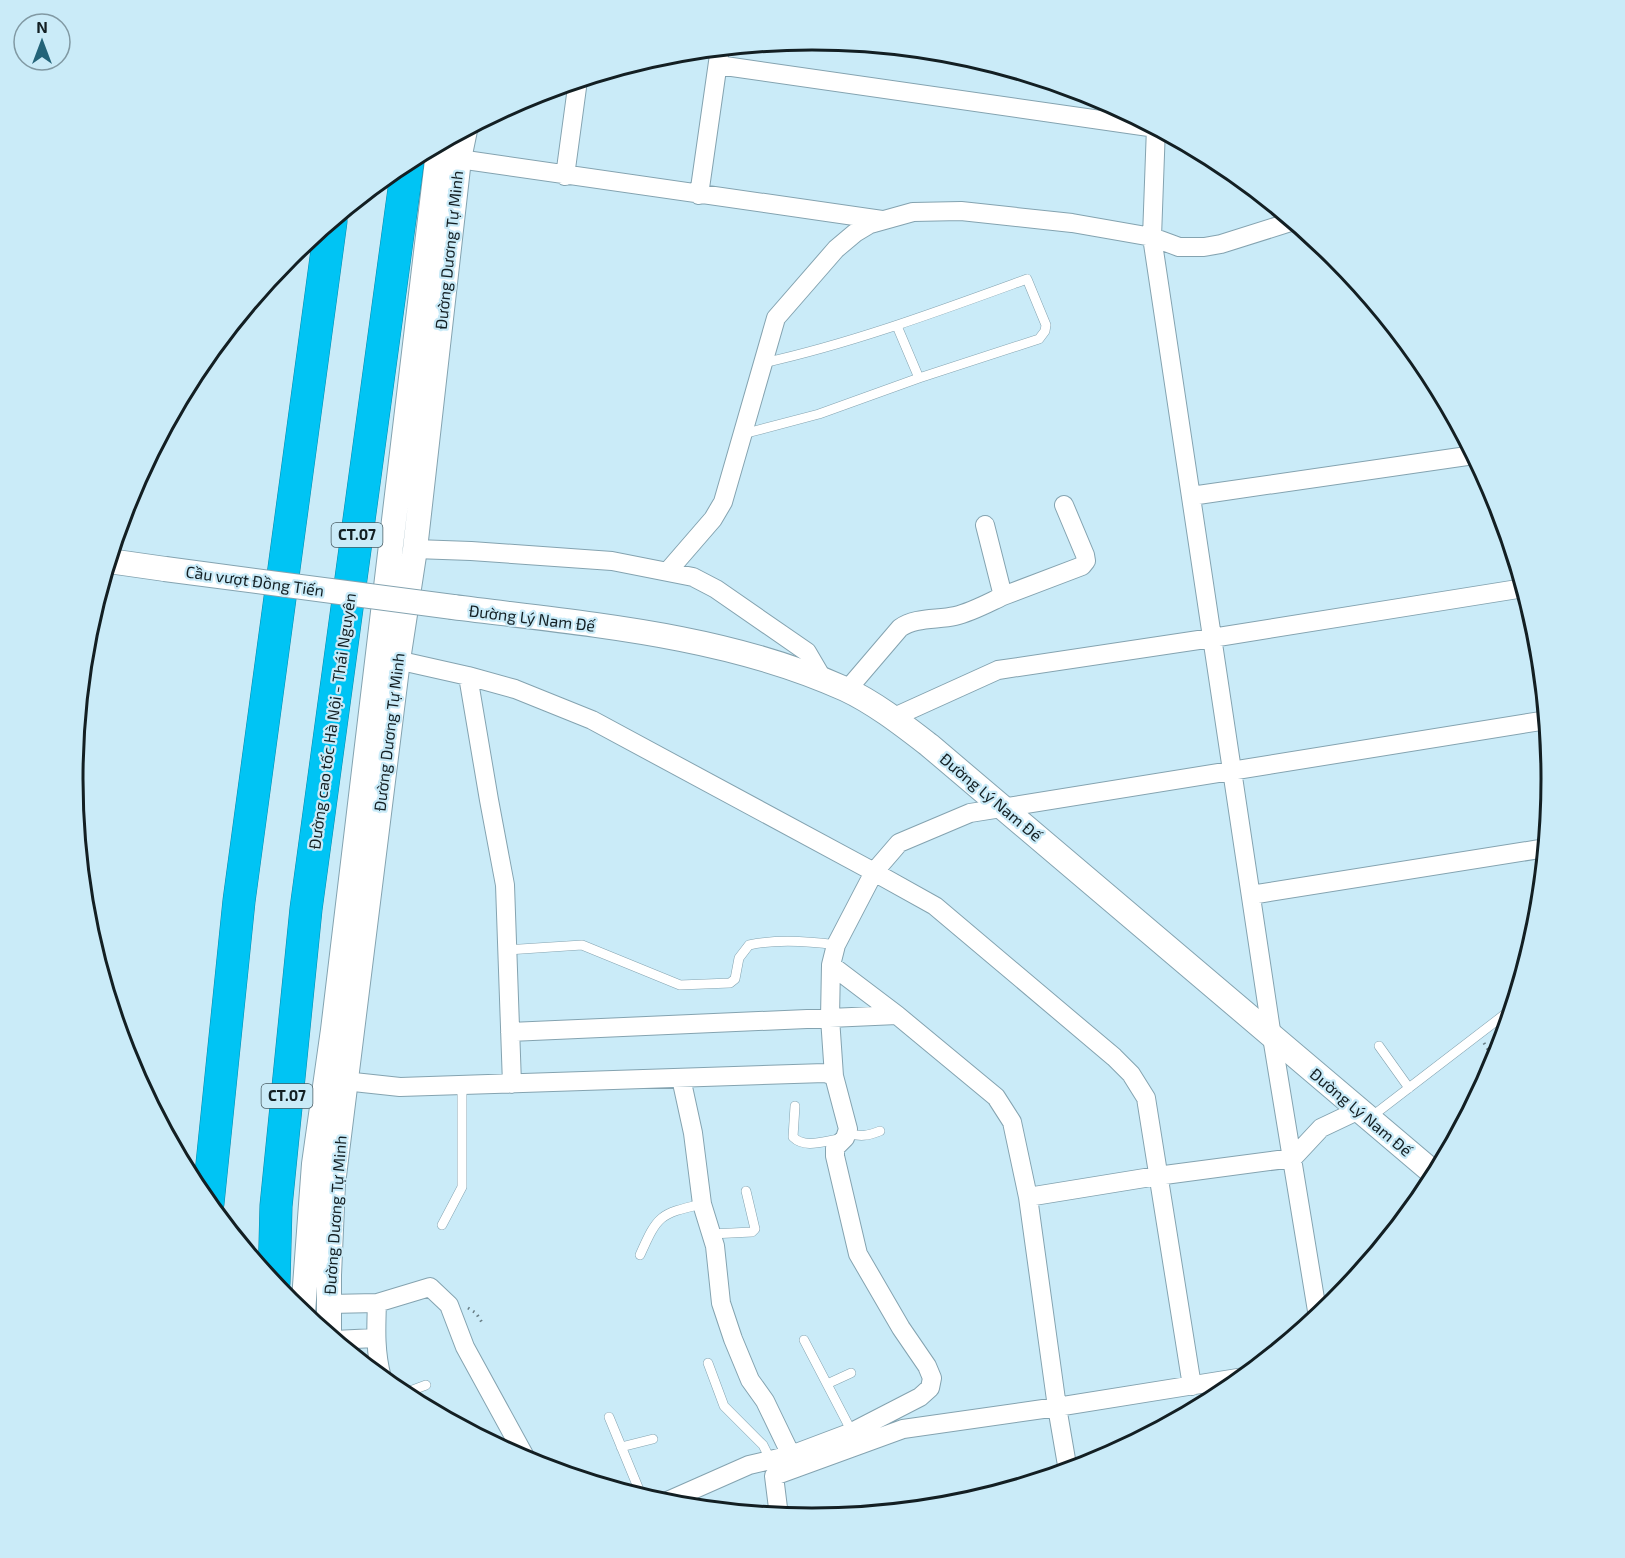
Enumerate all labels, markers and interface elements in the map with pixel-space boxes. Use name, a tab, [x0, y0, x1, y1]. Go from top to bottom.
north arrow	[12, 12, 72, 72]
text: N	[36, 17, 48, 36]
street label: Đường Dương Tự Minh	[431, 170, 466, 330]
road number: CT.07	[332, 523, 382, 547]
street label: Cầu vượt Đồng Tiến	[185, 561, 326, 600]
street label: Đường cao tốc Hà Nội - Thái Nguyên	[304, 592, 359, 850]
street label: Đường Lý Nam Đế	[468, 600, 597, 635]
street label: Đường Dương Tự Minh	[369, 652, 408, 812]
street label: Đường Lý Nam Đế	[937, 749, 1046, 845]
street label: Đường Lý Nam Đế	[1307, 1064, 1416, 1160]
road number: CT.07	[262, 1084, 312, 1108]
street label: Đường Dương Tự Minh	[319, 1135, 350, 1295]

